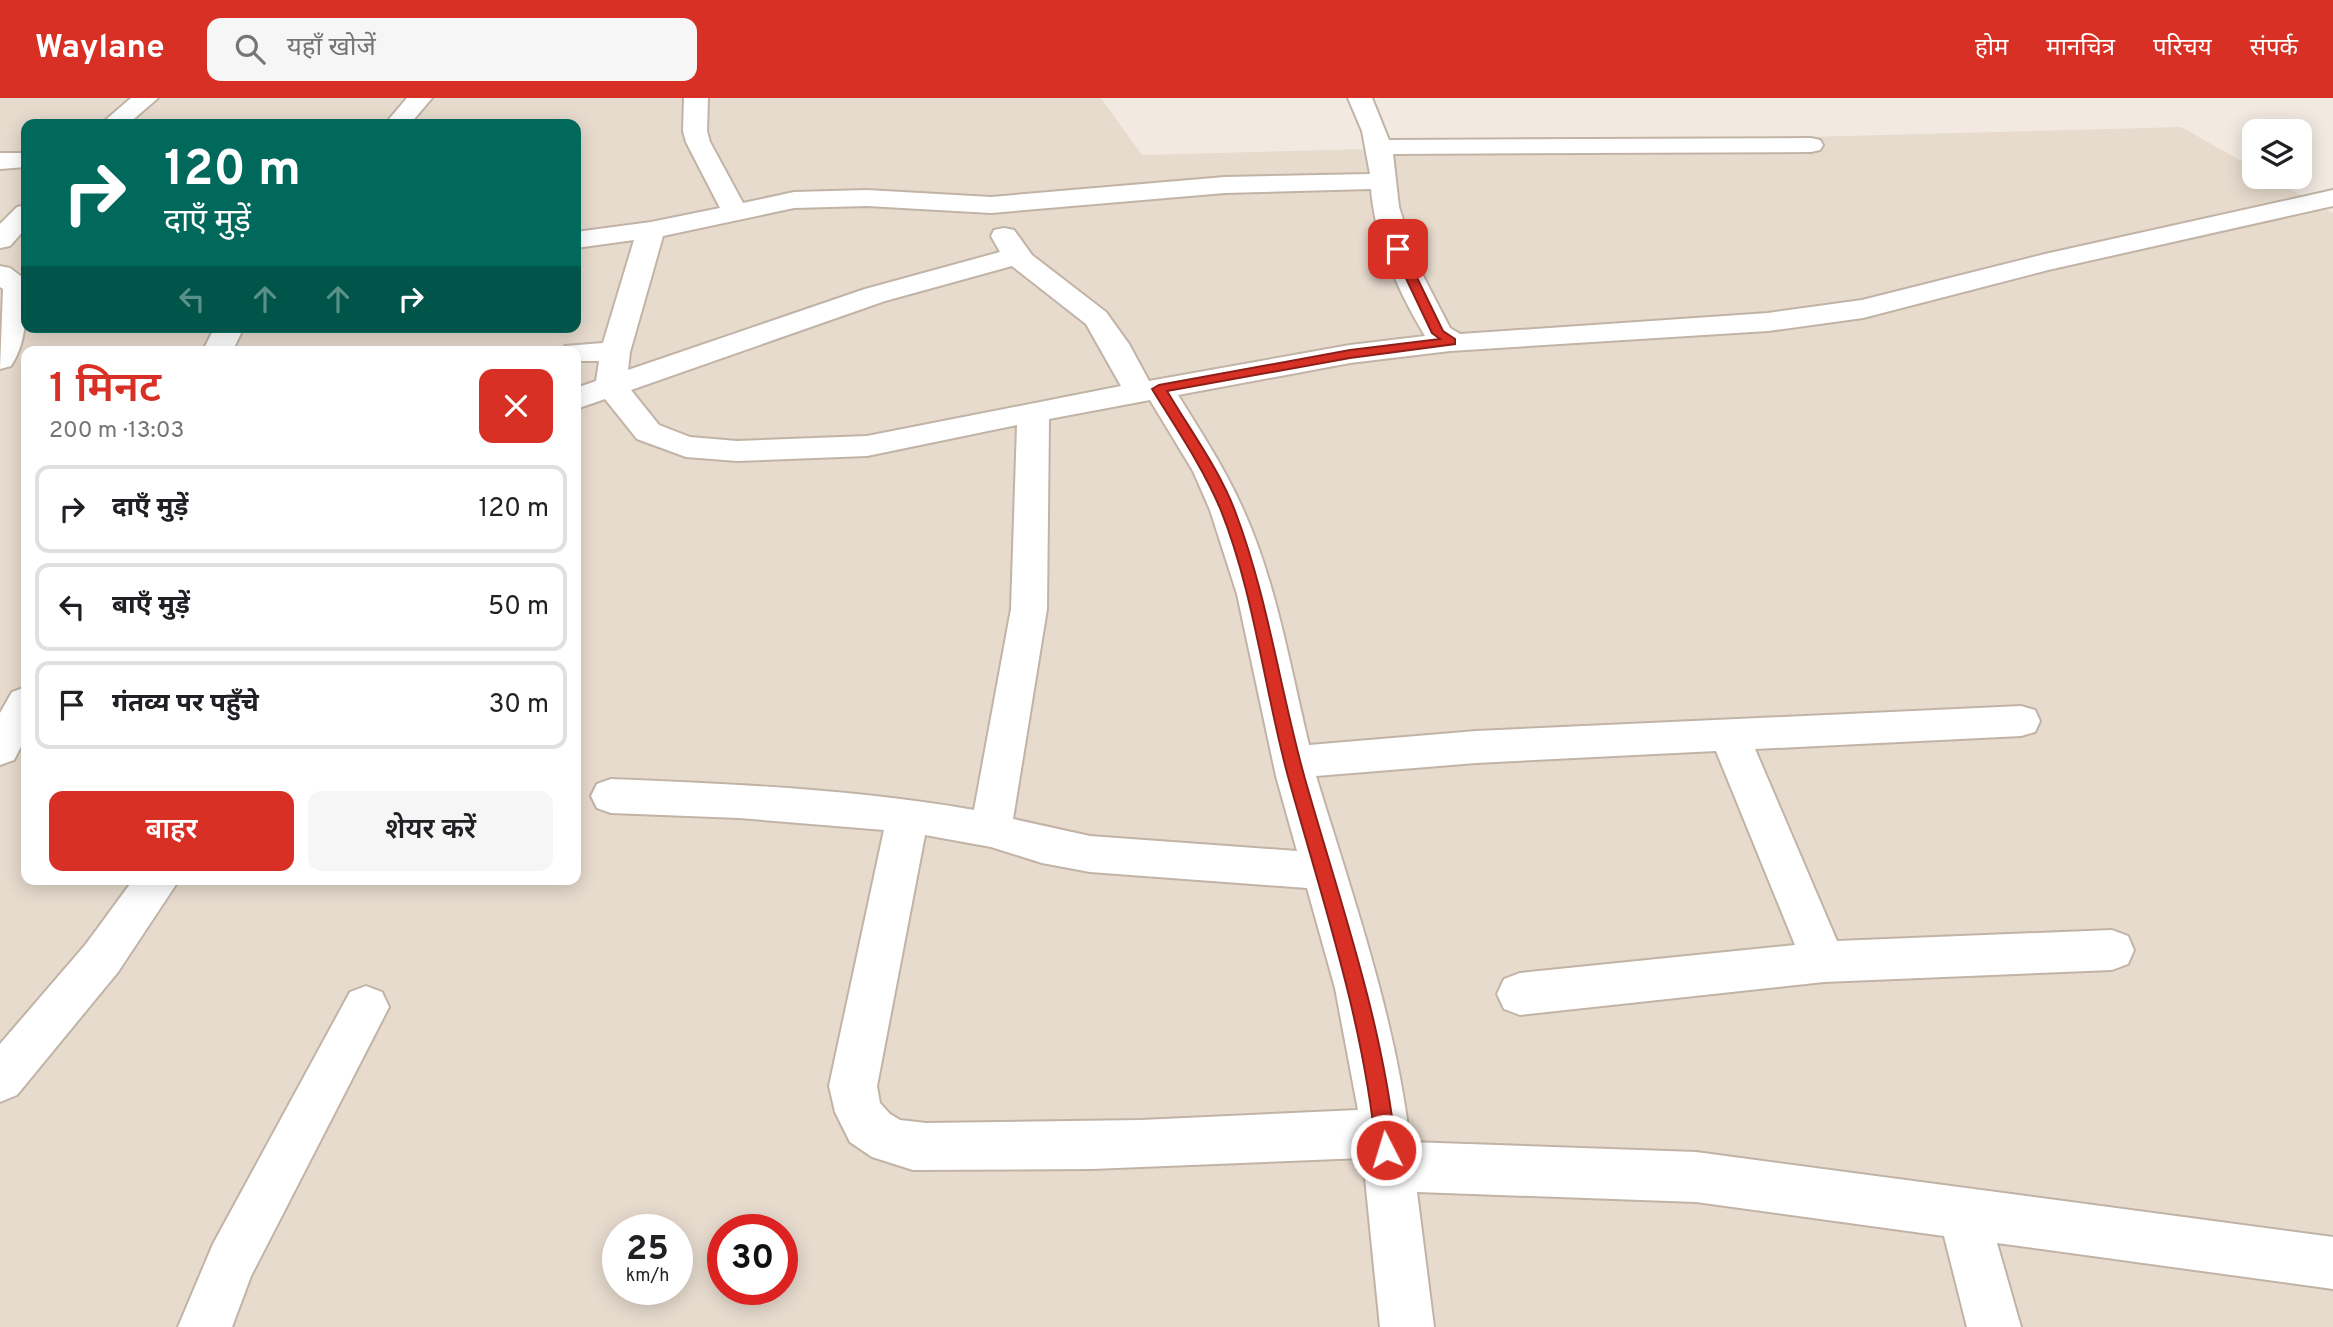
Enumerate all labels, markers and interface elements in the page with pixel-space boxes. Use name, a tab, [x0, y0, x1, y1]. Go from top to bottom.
search box	[207, 18, 697, 81]
text: Waylane	[35, 28, 165, 70]
icon: search	[231, 30, 269, 68]
text: यहाँ खोजें	[287, 32, 376, 65]
text: होम	[1975, 34, 2008, 64]
text: मानचित्र	[2046, 34, 2115, 64]
text: परिचय	[2153, 34, 2212, 64]
text: संपर्क	[2250, 34, 2298, 64]
map controls	[2242, 119, 2312, 189]
button: layers	[2242, 119, 2312, 189]
text: 120 m	[164, 141, 301, 203]
icon: right	[49, 147, 140, 238]
text: दाएँ मुड़ें	[164, 203, 251, 243]
pin	[1368, 219, 1428, 279]
icon: arrive	[1379, 230, 1417, 268]
icon: left	[173, 280, 211, 318]
icon: ahead	[246, 280, 284, 318]
icon: ahead	[319, 280, 357, 318]
icon: right	[392, 280, 430, 318]
text: 1 मिनट	[49, 364, 161, 417]
button: close	[479, 369, 553, 443]
text: 200 m · 13:03	[49, 417, 184, 446]
icon: right	[53, 490, 91, 528]
text: दाएँ मुड़ें	[112, 492, 188, 525]
text: 120 m	[479, 493, 549, 526]
icon: left	[53, 588, 91, 626]
text: बाएँ मुड़ें	[112, 590, 190, 623]
text: 50 m	[488, 591, 549, 624]
icon: arrive	[53, 686, 91, 724]
text: गंतव्य पर पहुँचे	[112, 688, 259, 721]
text: 30 m	[489, 689, 549, 722]
button: बाहर	[49, 791, 294, 871]
button: शेयर करें	[308, 791, 553, 871]
position arrow	[1349, 1113, 1423, 1187]
speed limit sign: 30	[707, 1214, 798, 1305]
text: 25	[626, 1228, 669, 1272]
text: km/h	[626, 1265, 669, 1288]

